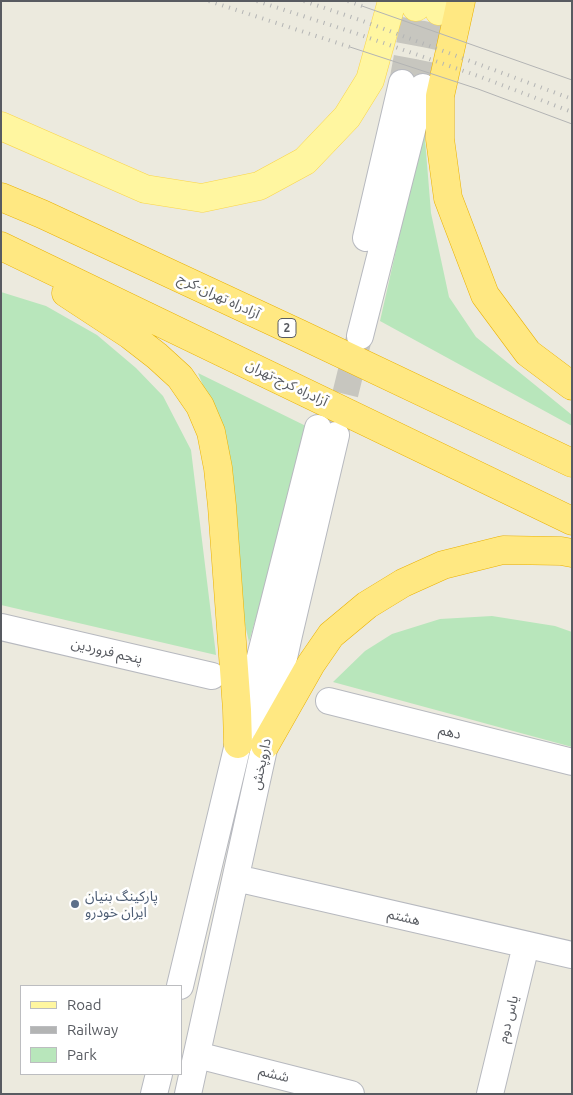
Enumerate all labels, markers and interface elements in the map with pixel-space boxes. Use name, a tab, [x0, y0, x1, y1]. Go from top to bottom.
street label: آزادراه تهران-کرج	[175, 270, 263, 322]
road number: 2	[278, 318, 296, 338]
street label: آزادراه کرج-تهران	[243, 356, 331, 410]
street label: پنجم فروردین	[70, 635, 144, 667]
street label: دهم	[437, 721, 463, 743]
street label: داروپخش	[247, 737, 275, 791]
place label: پارکینگ بنیان ایران خودرو	[85, 888, 158, 920]
marker: پارکینگ بنیان ایران خودرو	[69, 898, 81, 910]
street label: هشتم	[386, 905, 422, 929]
legend	[20, 985, 182, 1075]
street label: یاس دوم	[494, 994, 522, 1044]
text: Road	[67, 996, 102, 1013]
text: Railway	[67, 1021, 118, 1038]
text: Park	[67, 1046, 97, 1063]
street label: ششم	[257, 1062, 291, 1086]

